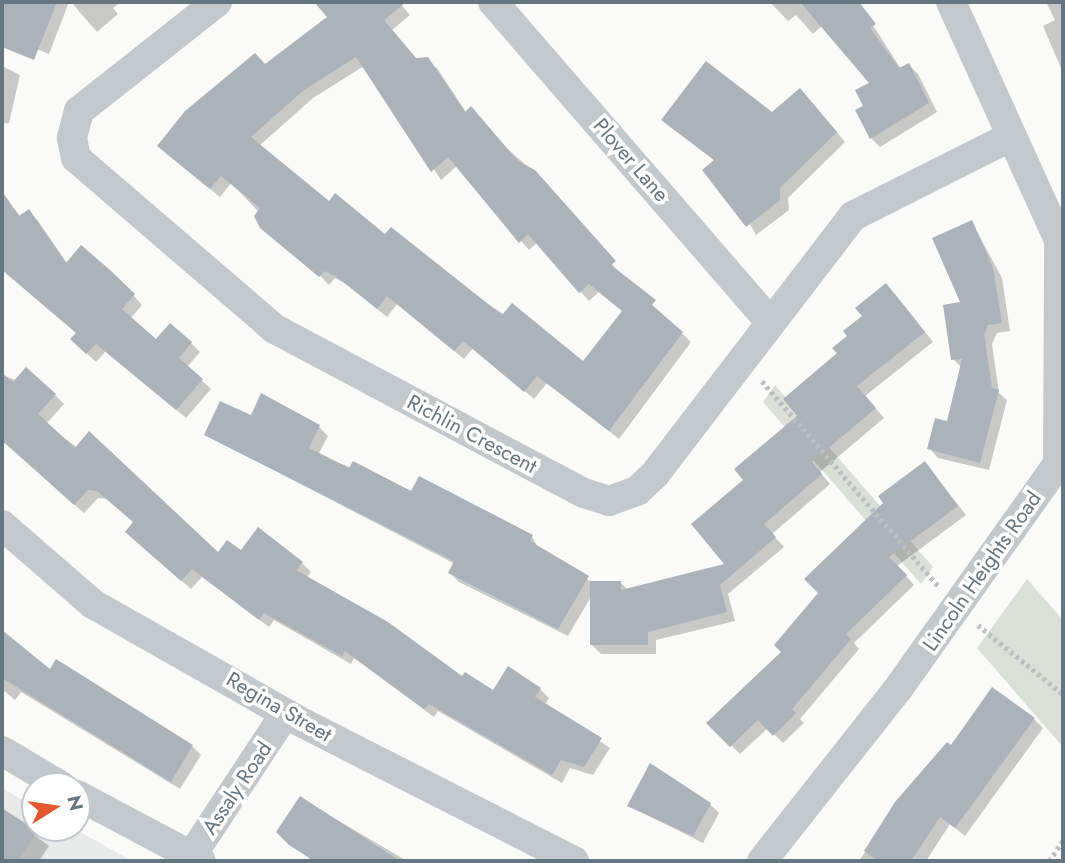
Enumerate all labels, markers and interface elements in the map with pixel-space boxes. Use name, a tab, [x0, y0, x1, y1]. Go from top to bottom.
street label: Plover Lane	[588, 113, 674, 207]
street label: Richlin Crescent	[403, 389, 541, 479]
street label: Lincoln Heights Road	[917, 486, 1047, 656]
street label: Regina Street	[222, 667, 336, 747]
street label: Assaly Road	[197, 737, 277, 839]
north arrow	[21, 772, 91, 842]
text: N	[60, 793, 90, 813]

